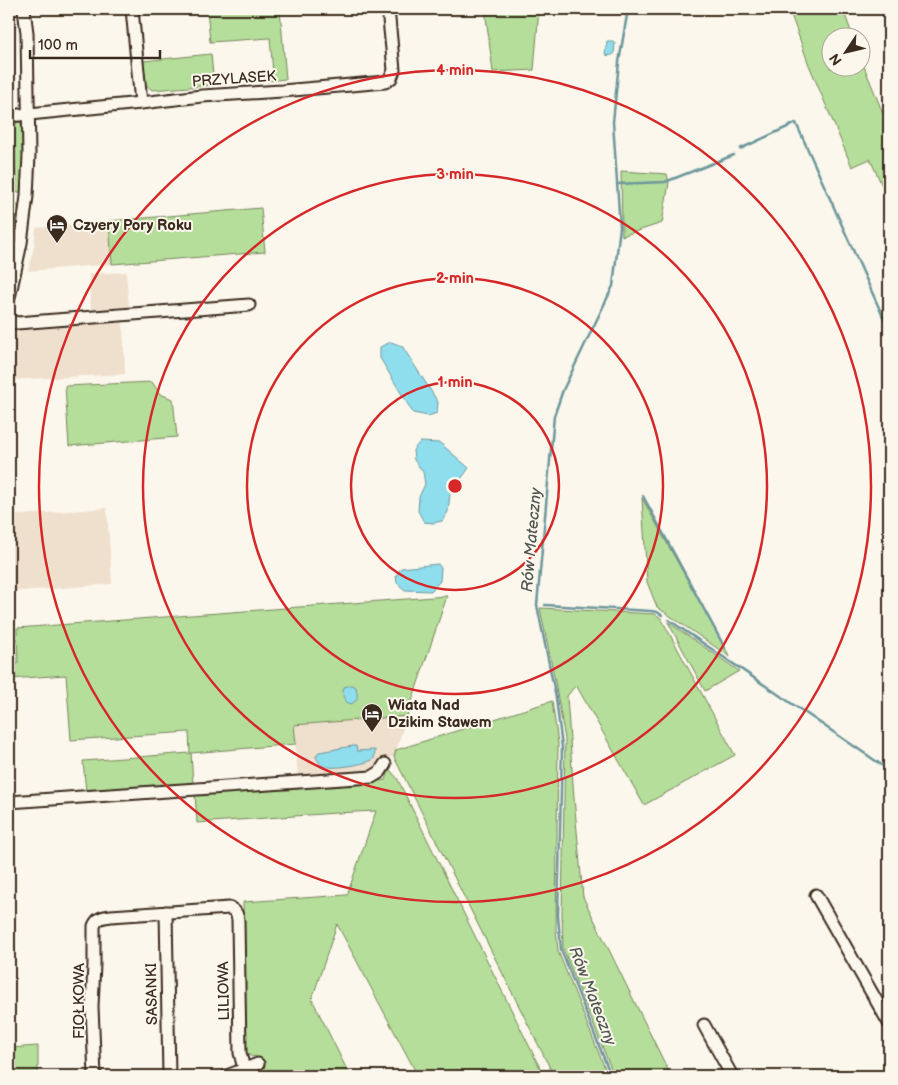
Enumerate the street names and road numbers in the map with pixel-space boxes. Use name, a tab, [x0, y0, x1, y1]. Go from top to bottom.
street label: PRZYLASEK	[191, 67, 277, 91]
street label: LILIOWA	[214, 960, 234, 1021]
street label: FIOŁKOWA	[70, 962, 89, 1039]
street label: SASANKI	[142, 962, 162, 1025]

